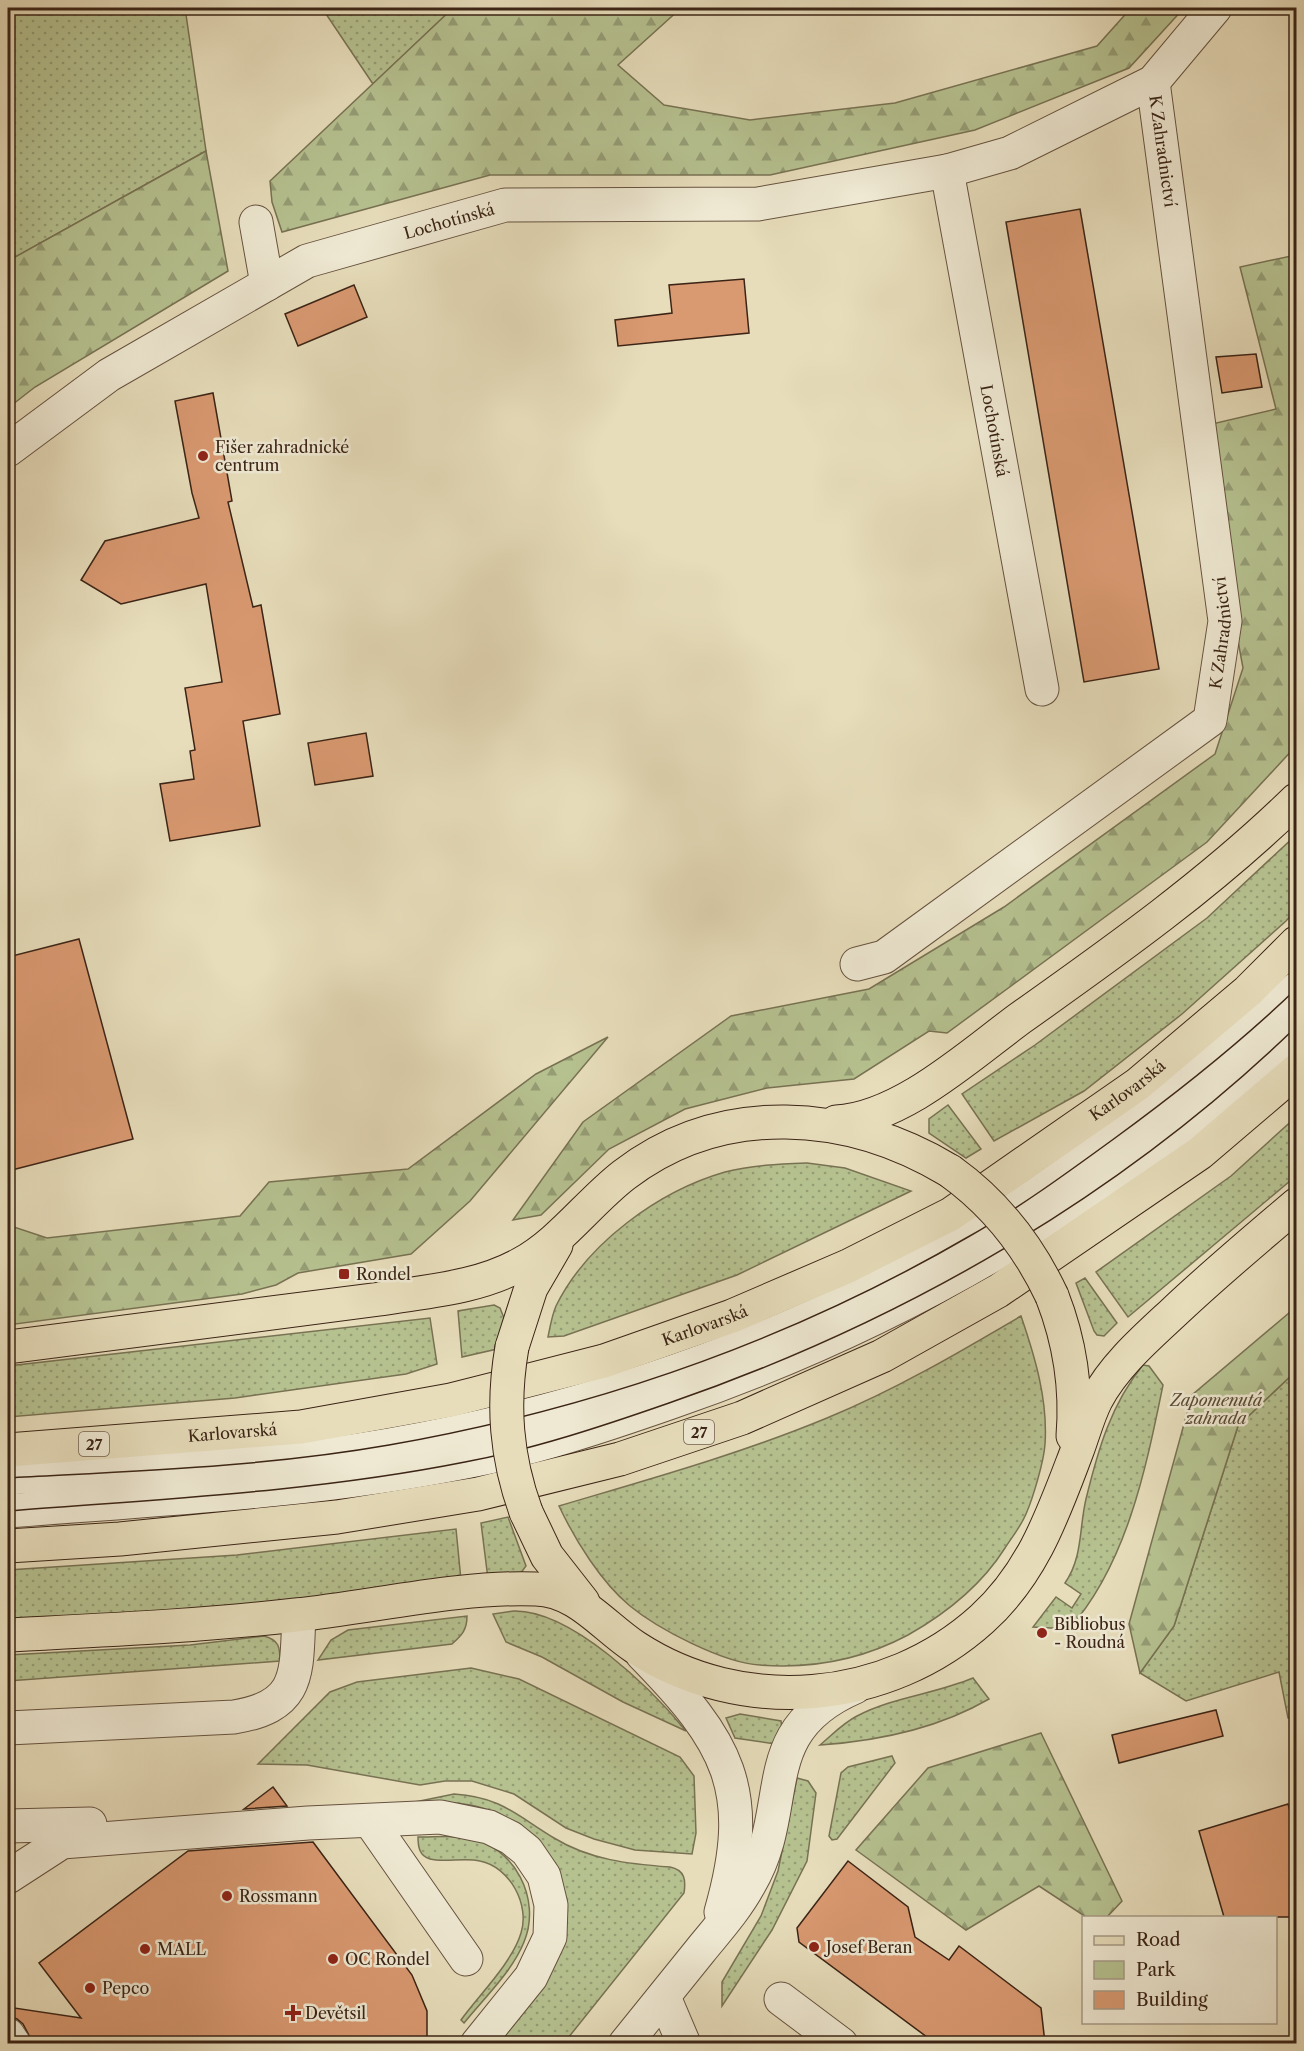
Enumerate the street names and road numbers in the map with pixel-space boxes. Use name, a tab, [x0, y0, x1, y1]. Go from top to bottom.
street label: K Zahradnictví	[1145, 94, 1181, 208]
street label: Lochotínská	[401, 198, 497, 243]
street label: Lochotínská	[976, 383, 1013, 479]
street label: K Zahradnictví	[1205, 576, 1235, 690]
street label: Karlovarská	[1085, 1055, 1170, 1125]
street label: Karlovarská	[659, 1300, 751, 1350]
street label: Karlovarská	[187, 1419, 278, 1446]
road number: 27	[684, 1420, 714, 1444]
road number: 27	[79, 1432, 109, 1456]

